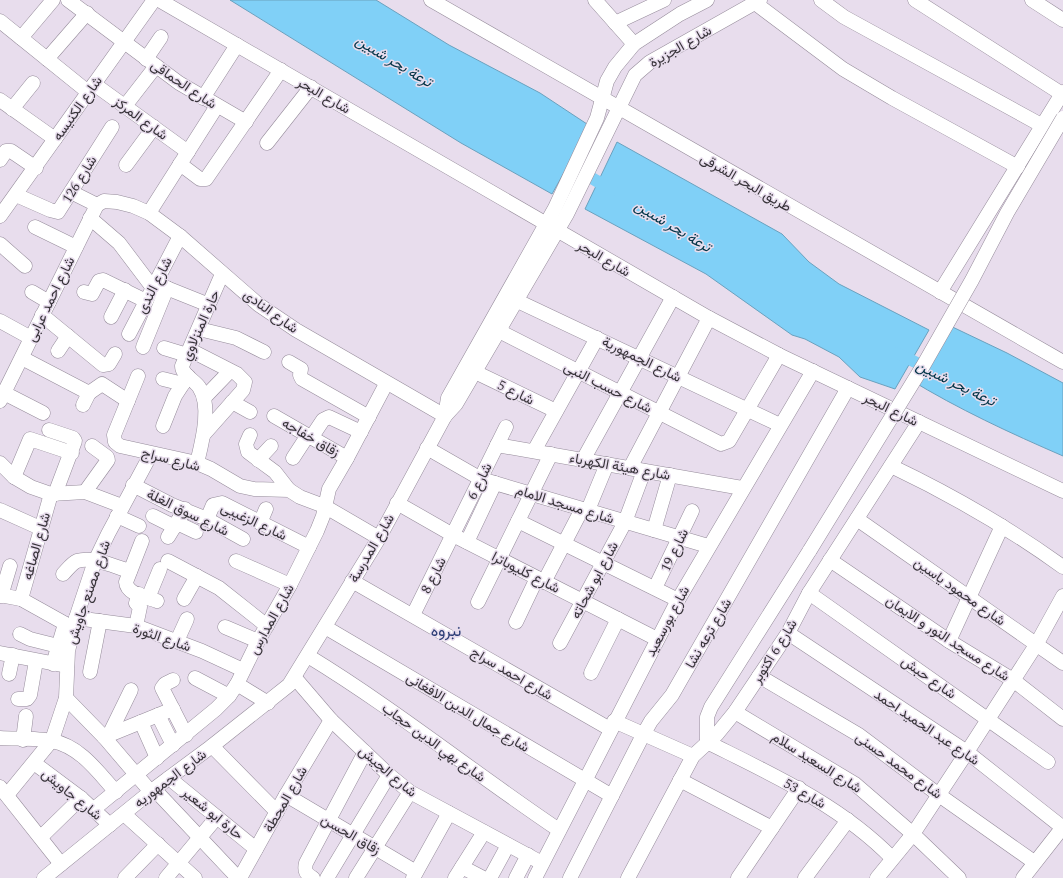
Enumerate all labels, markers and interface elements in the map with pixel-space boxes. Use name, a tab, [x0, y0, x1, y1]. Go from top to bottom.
street label: شارع الجزيرة	[645, 20, 716, 73]
water label: ترعة بحر شبين	[351, 29, 439, 95]
street label: شارع الحماقى	[146, 55, 221, 114]
street label: شارع البحر	[292, 71, 354, 119]
street label: شارع الكنيسه	[47, 72, 108, 145]
street label: شارع المركز	[108, 91, 172, 145]
street label: طريق البحر الشرقى	[696, 148, 796, 217]
street label: شارع 126	[57, 151, 102, 207]
water label: ترعة بحر شبين	[630, 194, 718, 260]
street label: شارع البحر	[572, 234, 634, 282]
street label: شارع احمد عرابى	[21, 253, 80, 346]
street label: شارع الندى	[131, 253, 178, 317]
street label: شارع النادى	[239, 284, 303, 339]
street label: حارة المنزلاوي	[176, 287, 226, 364]
street label: شارع الجمهورية	[598, 331, 685, 388]
water label: ترعة بحر شبين	[912, 354, 1002, 414]
street label: شارع حسب النبى	[560, 356, 656, 419]
street label: شارع 5	[494, 375, 538, 410]
street label: شارع البحر	[859, 387, 922, 432]
street label: زقاق خفاجه	[278, 412, 344, 463]
street label: شارع سراج	[139, 442, 202, 477]
street label: شارع هيئة الكهرباء	[568, 447, 672, 486]
street label: شارع 6	[462, 459, 497, 503]
street label: شارع مسجد الامام	[513, 480, 617, 529]
street label: شارع سوق الغلة	[143, 483, 232, 541]
street label: شارع الزغيبى	[217, 497, 290, 546]
street label: شارع الصاغه	[17, 510, 56, 582]
street label: شارع المدرسة	[343, 510, 400, 587]
street label: شارع 19	[655, 525, 694, 575]
street label: شارع مصنع جاويش	[61, 537, 116, 647]
street label: شارع ابو شحاته	[565, 538, 624, 623]
street label: شارع كليوباترا	[488, 546, 564, 599]
street label: شارع محمود ياسين	[910, 552, 1010, 631]
street label: شارع 8	[415, 553, 452, 597]
street label: شارع المدارس	[243, 580, 300, 658]
street label: شارع بورسعيد	[640, 582, 695, 660]
street label: شارع مسجد النور و الايمان	[881, 590, 1014, 687]
street label: شارع ترعه نشا	[680, 594, 737, 672]
street label: شارع 6 اكتوبر	[746, 615, 803, 688]
street label: شارع الثورة	[130, 618, 194, 657]
district label: نبروه	[431, 619, 461, 643]
street label: شارع احمد سراج	[467, 641, 557, 705]
street label: شارع حبش	[897, 651, 961, 704]
street label: شارع جمال الدين الافغانى	[402, 667, 533, 758]
street label: شارع عبد الحميد احمد	[870, 684, 984, 771]
street label: شارع بهي الدين حجاب	[377, 697, 490, 788]
street label: شارع السعيد سلام	[768, 726, 866, 799]
street label: شارع محمد حسنى	[851, 727, 946, 804]
street label: شارع الجيش	[354, 741, 422, 802]
street label: شارع الجمهوريه	[130, 744, 211, 813]
street label: شارع المحطة	[258, 762, 313, 836]
street label: شارع جاويش	[37, 763, 107, 825]
street label: شارع 53	[780, 773, 830, 814]
street label: حارة ابو شعير	[177, 781, 248, 845]
street label: زقاق الحسن	[317, 809, 385, 860]

